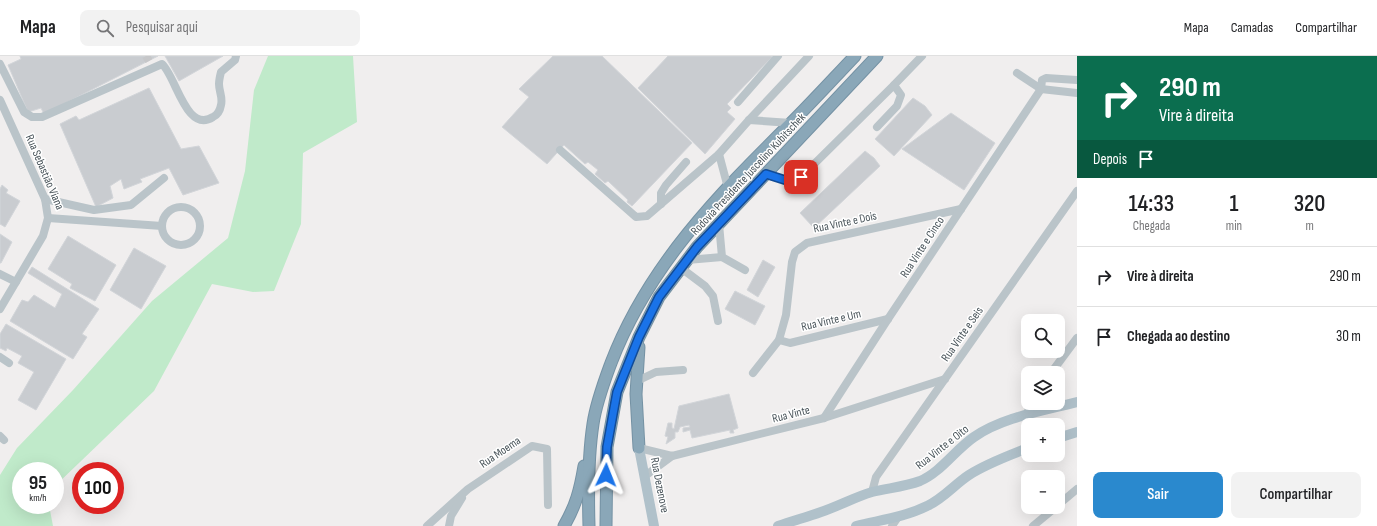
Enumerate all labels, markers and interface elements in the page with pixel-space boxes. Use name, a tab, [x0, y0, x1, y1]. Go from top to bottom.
search box	[80, 10, 360, 46]
text: Mapa	[20, 16, 56, 39]
icon: search	[94, 17, 116, 39]
text: Pesquisar aqui	[126, 18, 198, 37]
text: Mapa	[1184, 19, 1209, 36]
text: Camadas	[1231, 19, 1273, 36]
text: Compartilhar	[1295, 19, 1357, 36]
text: 290 m	[1159, 71, 1221, 104]
icon: right	[1093, 72, 1145, 124]
text: Vire à direita	[1159, 105, 1234, 126]
street label: Rodovia Presidente Juscelino Kubitschek	[688, 110, 809, 239]
street label: Rua Sebastião Viana	[22, 132, 67, 212]
icon: arrive	[1135, 148, 1157, 170]
text: Depois	[1093, 150, 1127, 169]
pin	[784, 160, 818, 194]
icon: arrive	[790, 166, 812, 188]
text: 14:33	[1129, 189, 1174, 218]
text: 1	[1229, 189, 1238, 218]
text: 320	[1294, 189, 1325, 218]
street label: Rua Vinte e Dois	[812, 208, 878, 237]
street label: Rua Vinte e Cinco	[897, 214, 948, 281]
text: Chegada	[1133, 218, 1170, 234]
text: min	[1226, 218, 1242, 234]
text: m	[1305, 218, 1314, 234]
icon: right	[1093, 266, 1115, 288]
text: Vire à direita	[1127, 267, 1194, 286]
text: 290 m	[1329, 267, 1361, 286]
street label: Rua Vinte e Seis	[938, 304, 987, 365]
street label: Rua Vinte e Um	[800, 306, 863, 335]
map controls	[1021, 314, 1065, 514]
button: search	[1021, 314, 1065, 358]
icon: arrive	[1093, 326, 1115, 348]
text: Chegada ao destino	[1127, 327, 1230, 346]
text: 30 m	[1336, 327, 1361, 346]
button: layers	[1021, 366, 1065, 410]
street label: Rua Vinte	[771, 403, 812, 426]
button: +	[1021, 418, 1065, 462]
street label: Rua Vinte e Oito	[913, 422, 972, 473]
street label: Rua Moema	[477, 433, 524, 472]
position arrow	[585, 454, 627, 496]
street label: Rua Dezenove	[647, 456, 672, 514]
speed limit sign: 100	[72, 462, 124, 514]
button: −	[1021, 470, 1065, 514]
text: 95	[29, 471, 47, 495]
button: Sair	[1093, 472, 1223, 518]
button: Compartilhar	[1231, 472, 1361, 518]
text: km/h	[29, 492, 47, 504]

